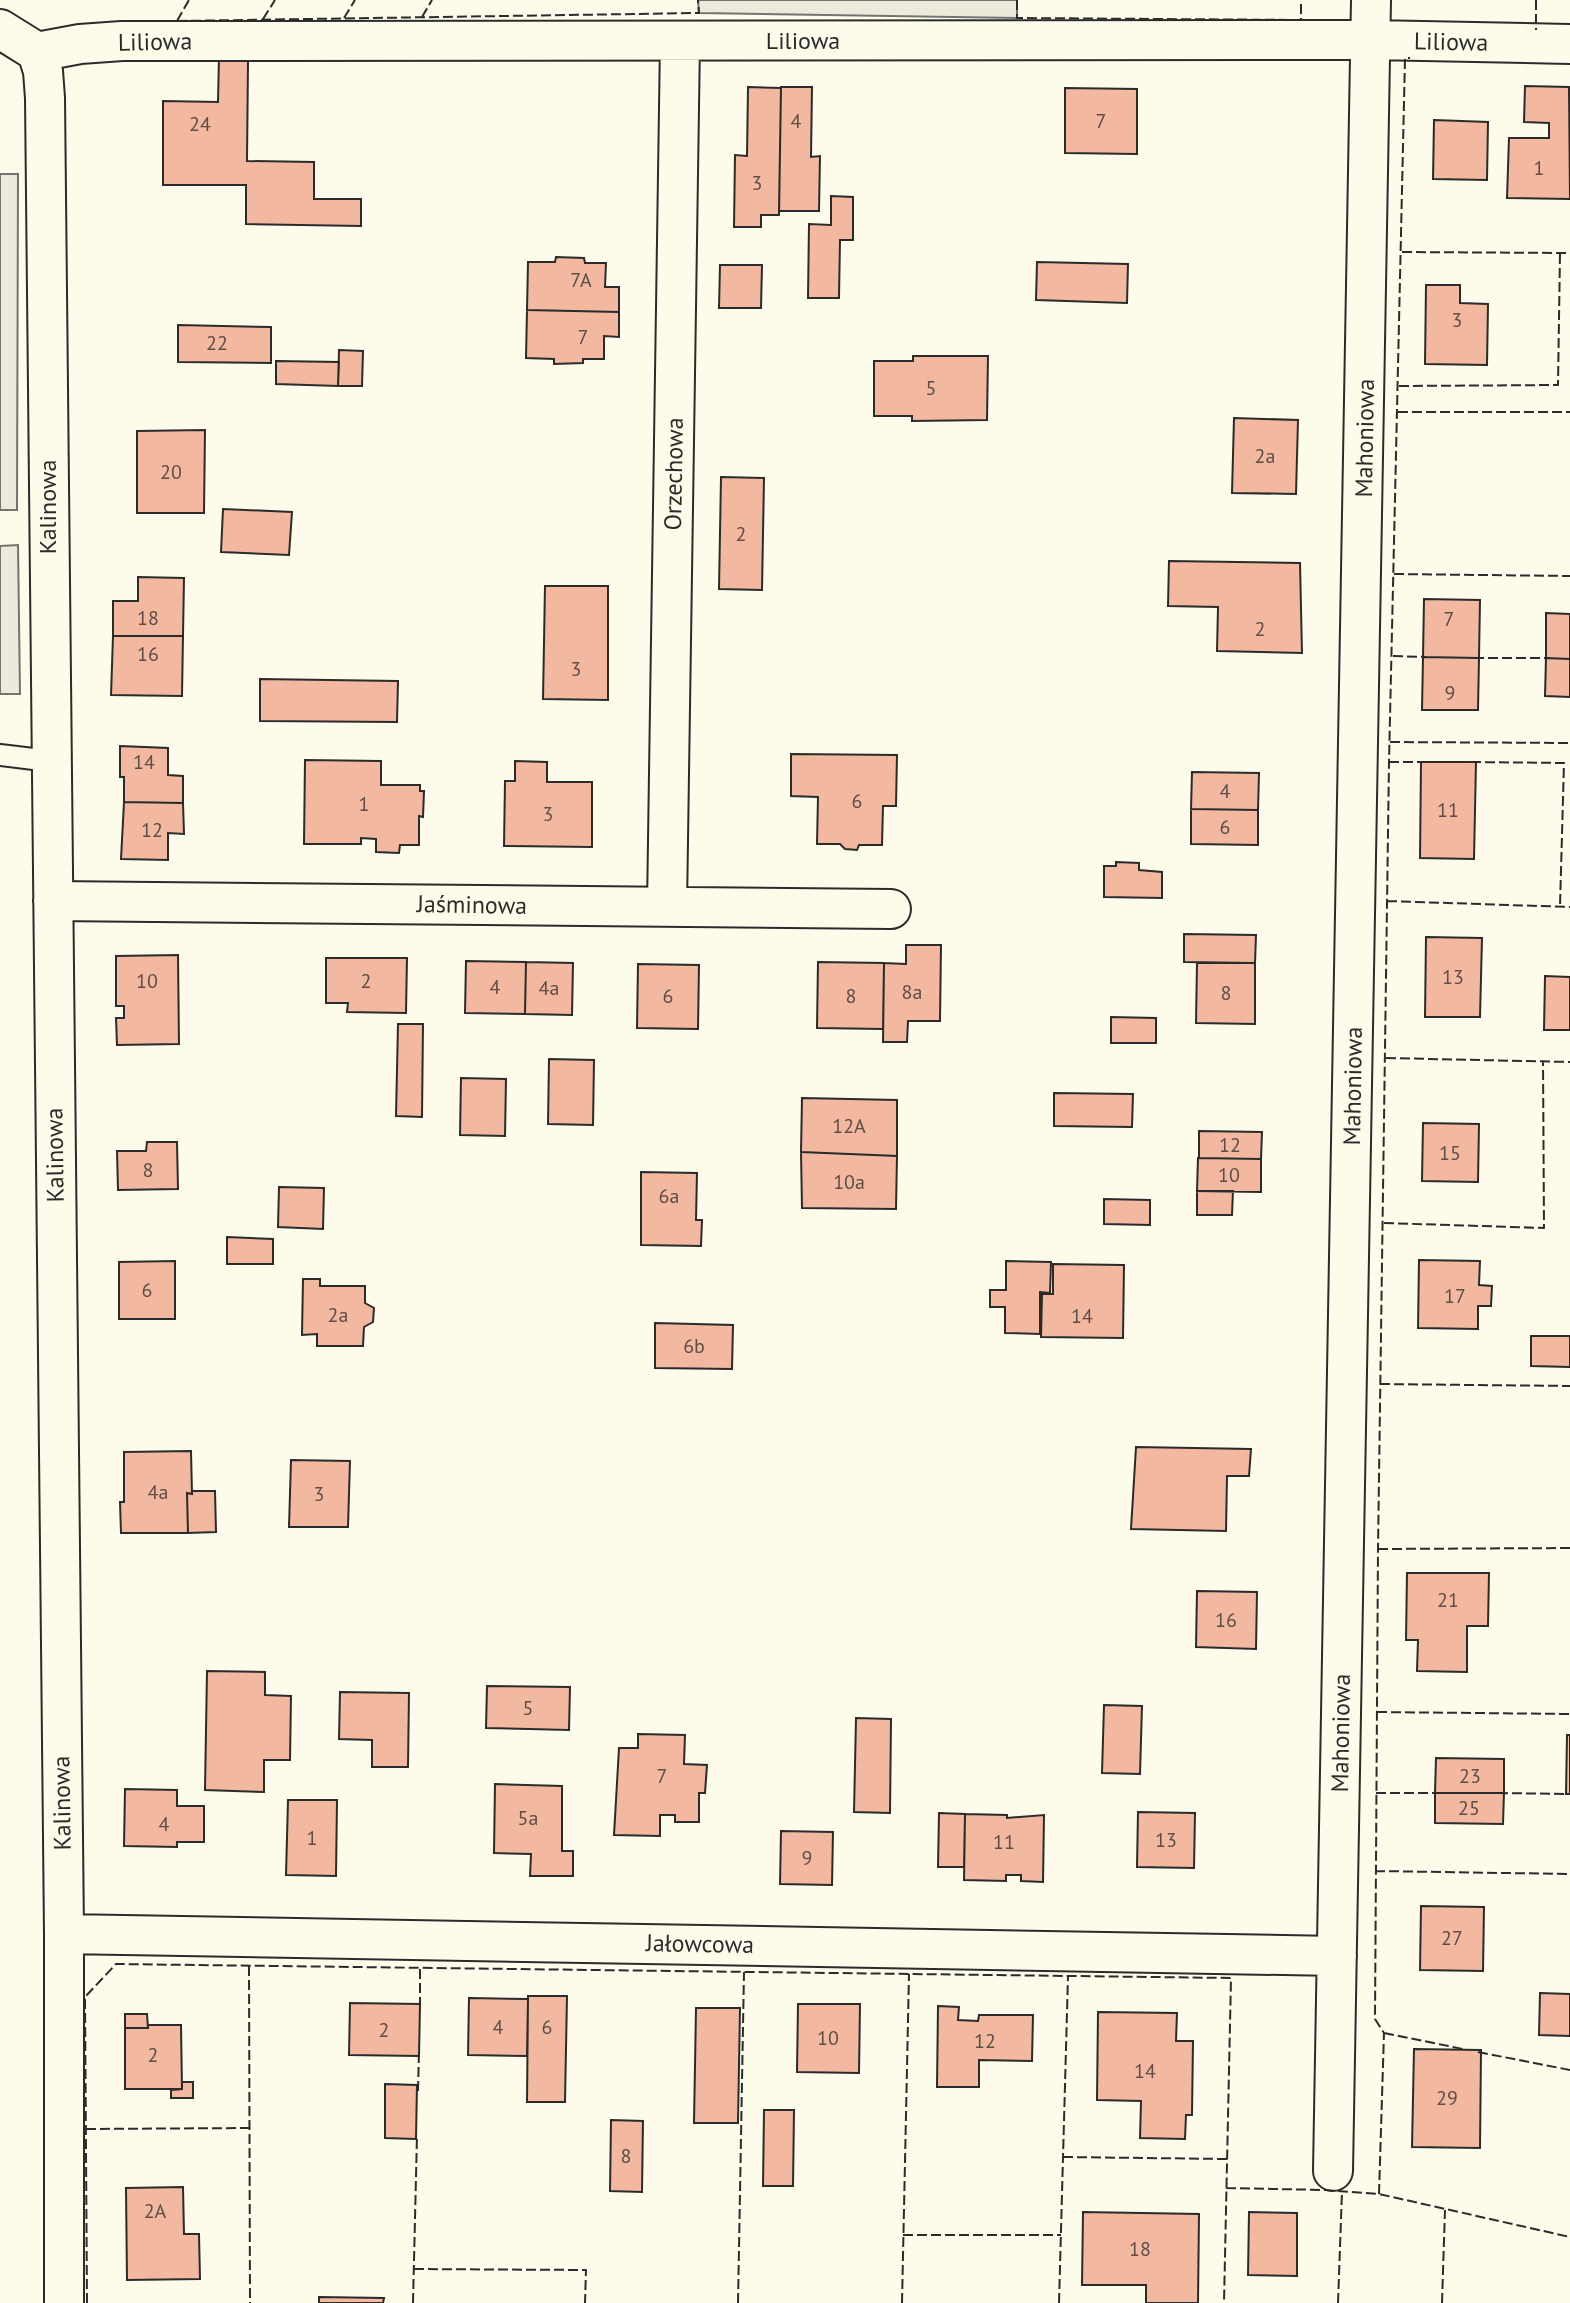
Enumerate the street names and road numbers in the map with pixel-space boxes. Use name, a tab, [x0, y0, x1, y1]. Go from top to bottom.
street label: Liliowa	[118, 25, 192, 58]
street label: Liliowa	[766, 25, 840, 56]
street label: Liliowa	[1414, 25, 1488, 58]
street label: Mahoniowa	[1348, 378, 1381, 498]
street label: Orzechowa	[657, 417, 690, 531]
street label: Kalinowa	[32, 460, 63, 554]
street label: Jaśminowa	[416, 888, 527, 921]
street label: Mahoniowa	[1336, 1026, 1369, 1146]
street label: Kalinowa	[38, 1107, 71, 1203]
street label: Mahoniowa	[1324, 1673, 1357, 1793]
street label: Kalinowa	[45, 1755, 78, 1851]
street label: Jałowcowa	[645, 1927, 754, 1960]

